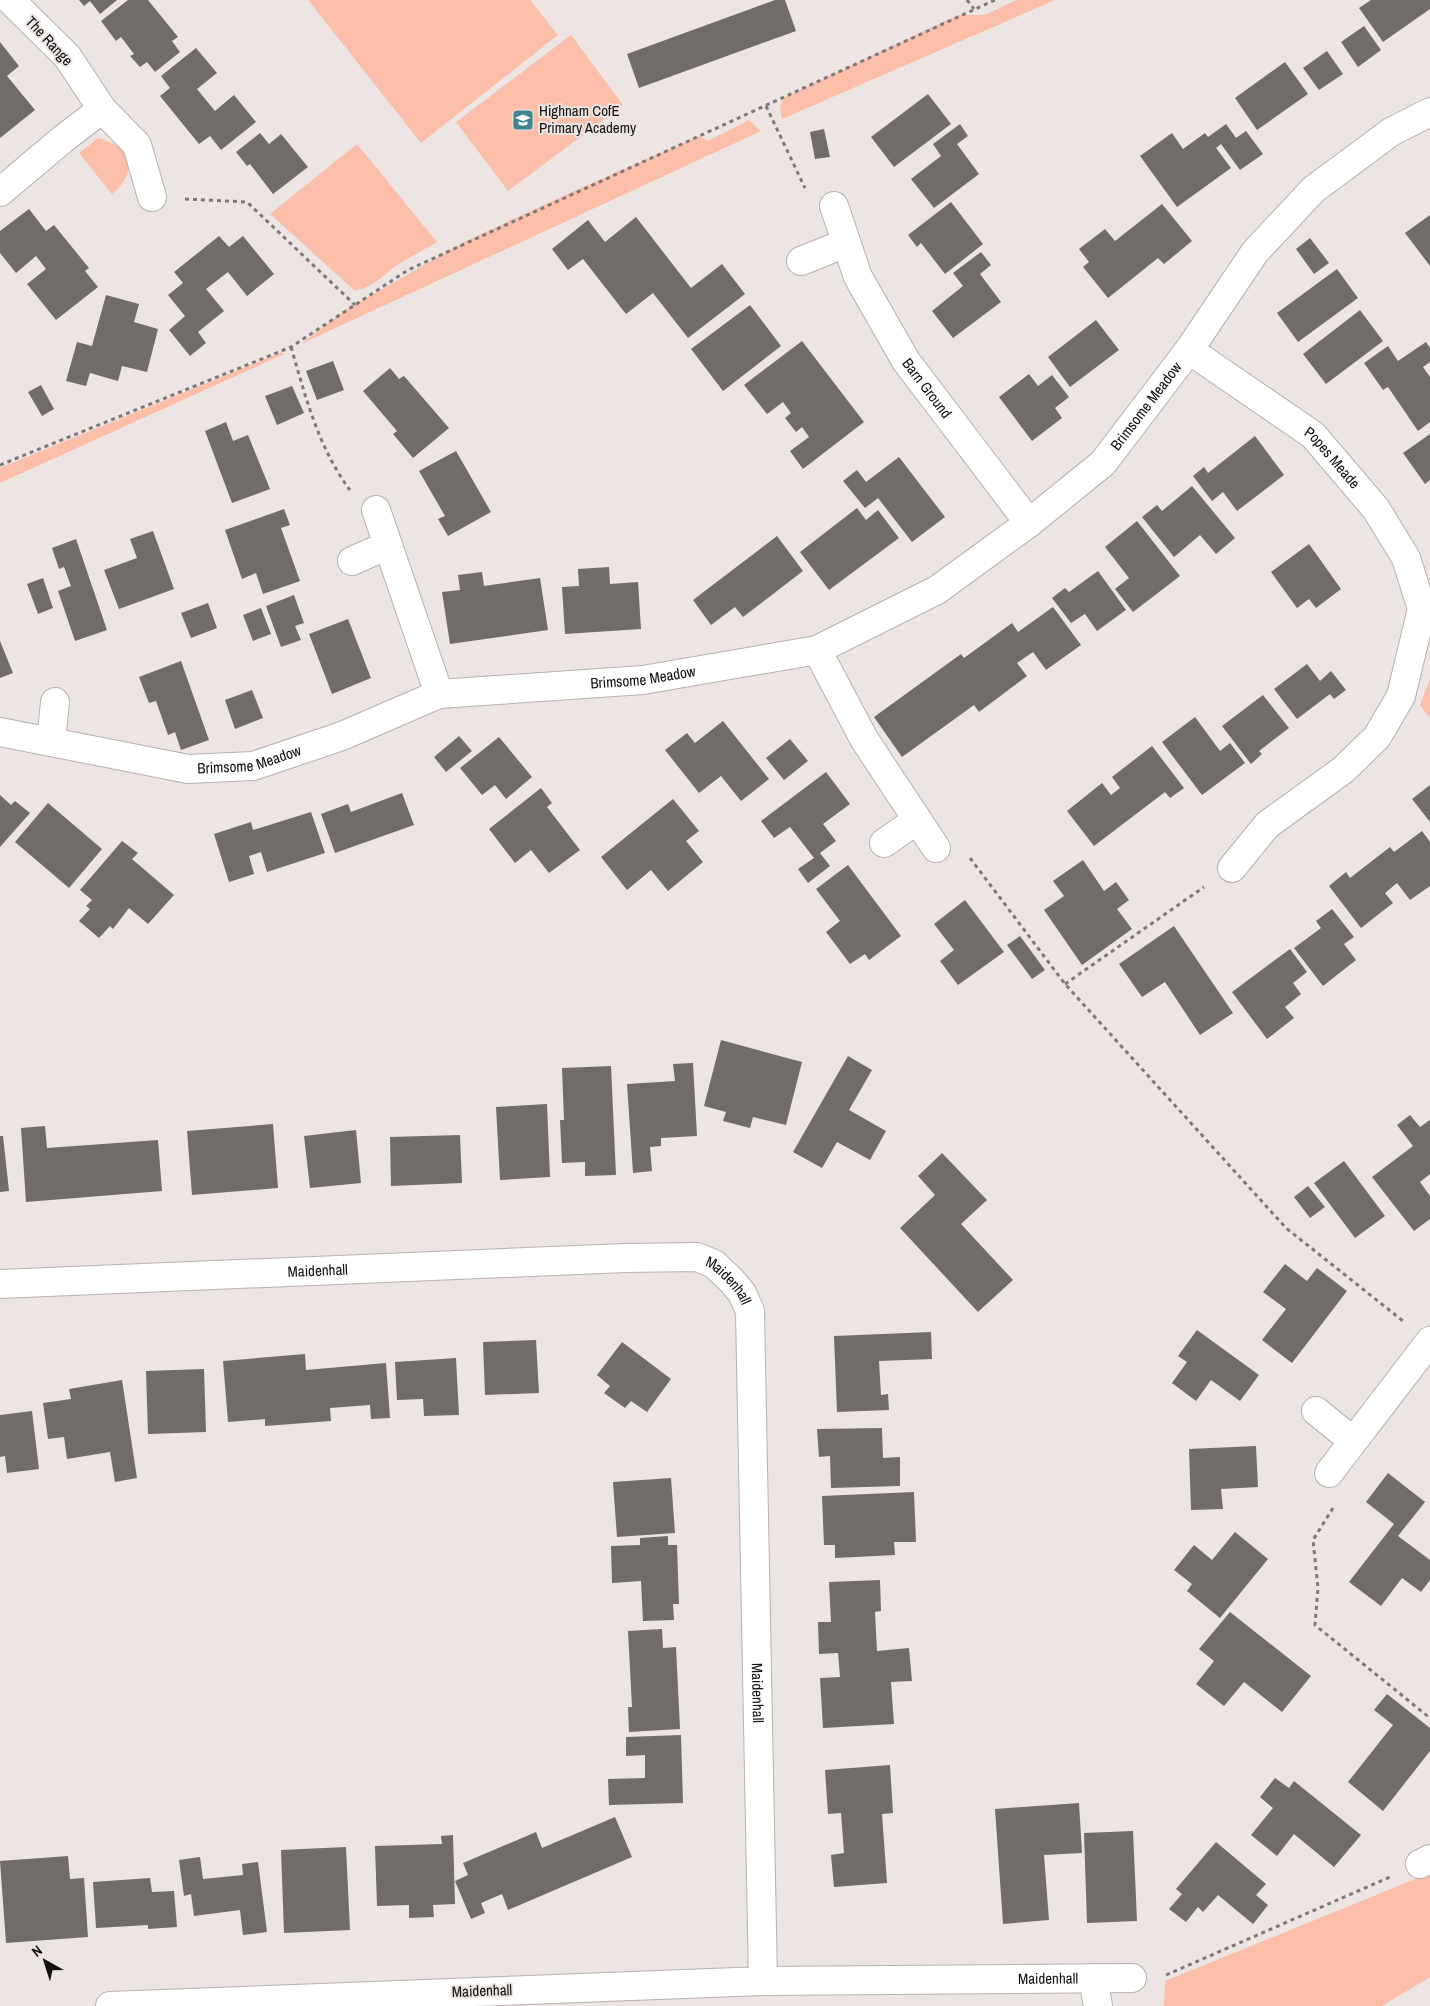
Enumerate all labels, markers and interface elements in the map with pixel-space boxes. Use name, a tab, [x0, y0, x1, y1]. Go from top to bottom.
street label: The Range	[21, 11, 78, 70]
place label: Highnam CofE Primary Academy	[539, 100, 637, 138]
school or university icon: Highnam CofE Primary Academy	[511, 108, 535, 132]
street label: Barn Ground	[897, 354, 957, 422]
street label: Brimsome Meadow	[1105, 357, 1186, 454]
street label: Popes Meade	[1300, 421, 1365, 493]
street label: Brimsome Meadow	[590, 660, 697, 694]
street label: Brimsome Meadow	[197, 739, 304, 779]
street label: Maidenhall	[703, 1251, 757, 1308]
street label: Maidenhall	[287, 1259, 348, 1282]
street label: Maidenhall	[747, 1663, 769, 1723]
north arrow	[20, 1936, 70, 1986]
text: N	[28, 1941, 46, 1961]
street label: Maidenhall	[1018, 1967, 1078, 1989]
street label: Maidenhall	[452, 1979, 512, 2002]

